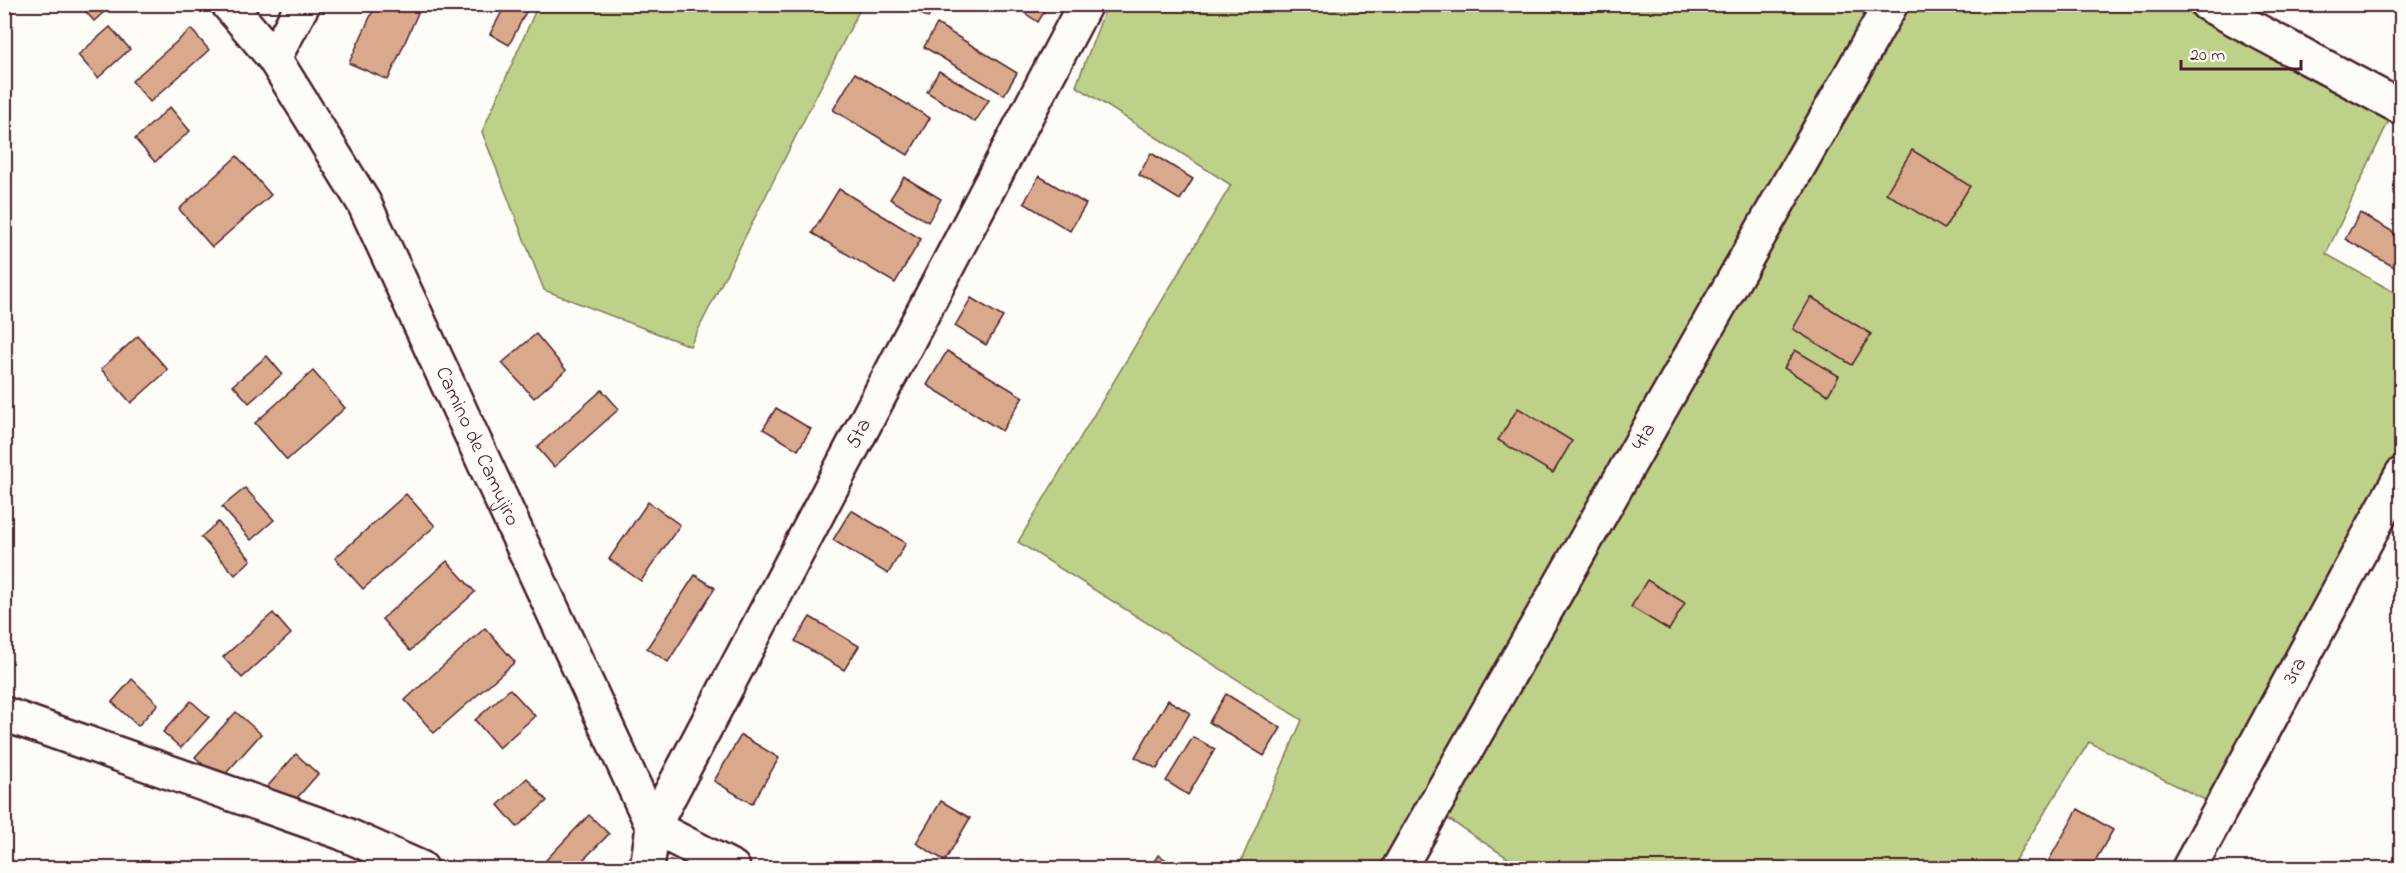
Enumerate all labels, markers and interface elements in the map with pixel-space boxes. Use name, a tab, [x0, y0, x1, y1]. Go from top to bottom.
scale bar	[2181, 33, 2301, 71]
text: 20 m	[2190, 43, 2225, 69]
street label: Camino de Camujiro	[427, 362, 527, 531]
street label: 5ta	[839, 413, 880, 454]
street label: 4ta	[1625, 418, 1664, 456]
street label: 3ra	[2276, 652, 2315, 690]

